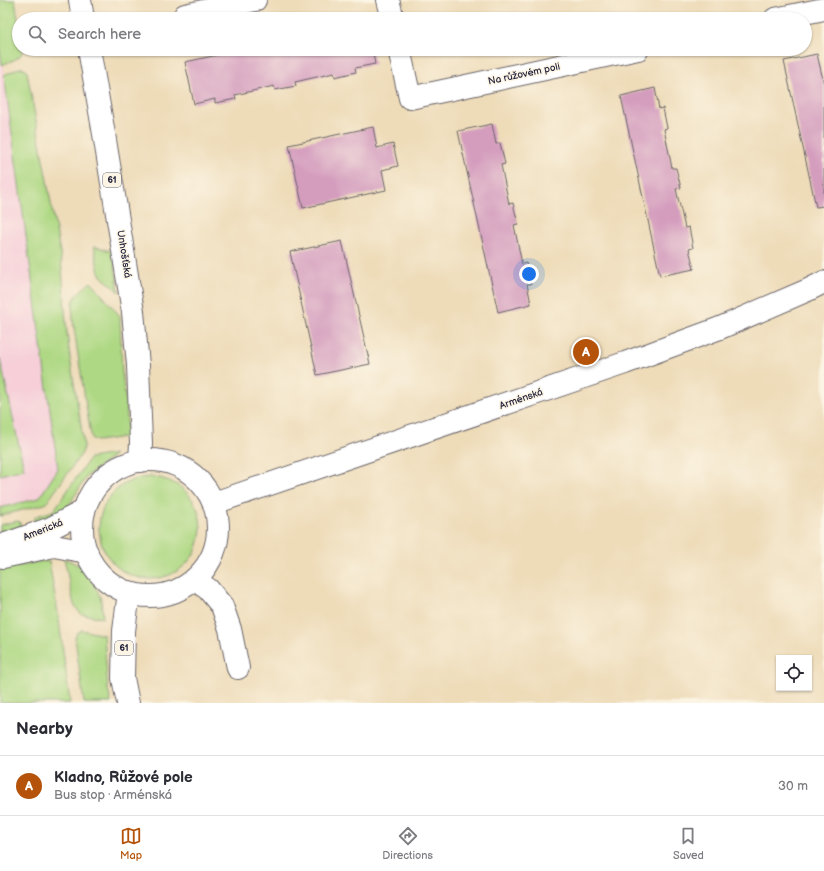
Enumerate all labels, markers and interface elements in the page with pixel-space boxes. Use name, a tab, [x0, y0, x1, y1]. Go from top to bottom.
search box	[12, 12, 812, 56]
icon: search	[26, 23, 48, 45]
text: Search here	[58, 25, 141, 44]
street label: Na růžovém poli	[487, 61, 561, 87]
road number: 61	[103, 173, 121, 187]
street label: Unhošťská	[114, 229, 134, 279]
your location	[519, 264, 539, 284]
pin: A	[573, 337, 599, 367]
street label: Arménská	[498, 386, 545, 412]
street label: Americká	[21, 516, 65, 543]
road number: 61	[115, 641, 133, 655]
map controls	[776, 655, 812, 691]
button: locate	[776, 655, 812, 691]
text: Nearby	[16, 719, 73, 739]
text: Kladno, Růžové pole	[54, 768, 193, 787]
text: A	[25, 778, 33, 794]
text: 30 m	[778, 778, 808, 794]
text: Bus stop · Arménská	[54, 787, 172, 803]
tab: Map	[120, 825, 142, 862]
tab: Directions	[382, 825, 433, 862]
tab: Saved	[673, 825, 704, 862]

